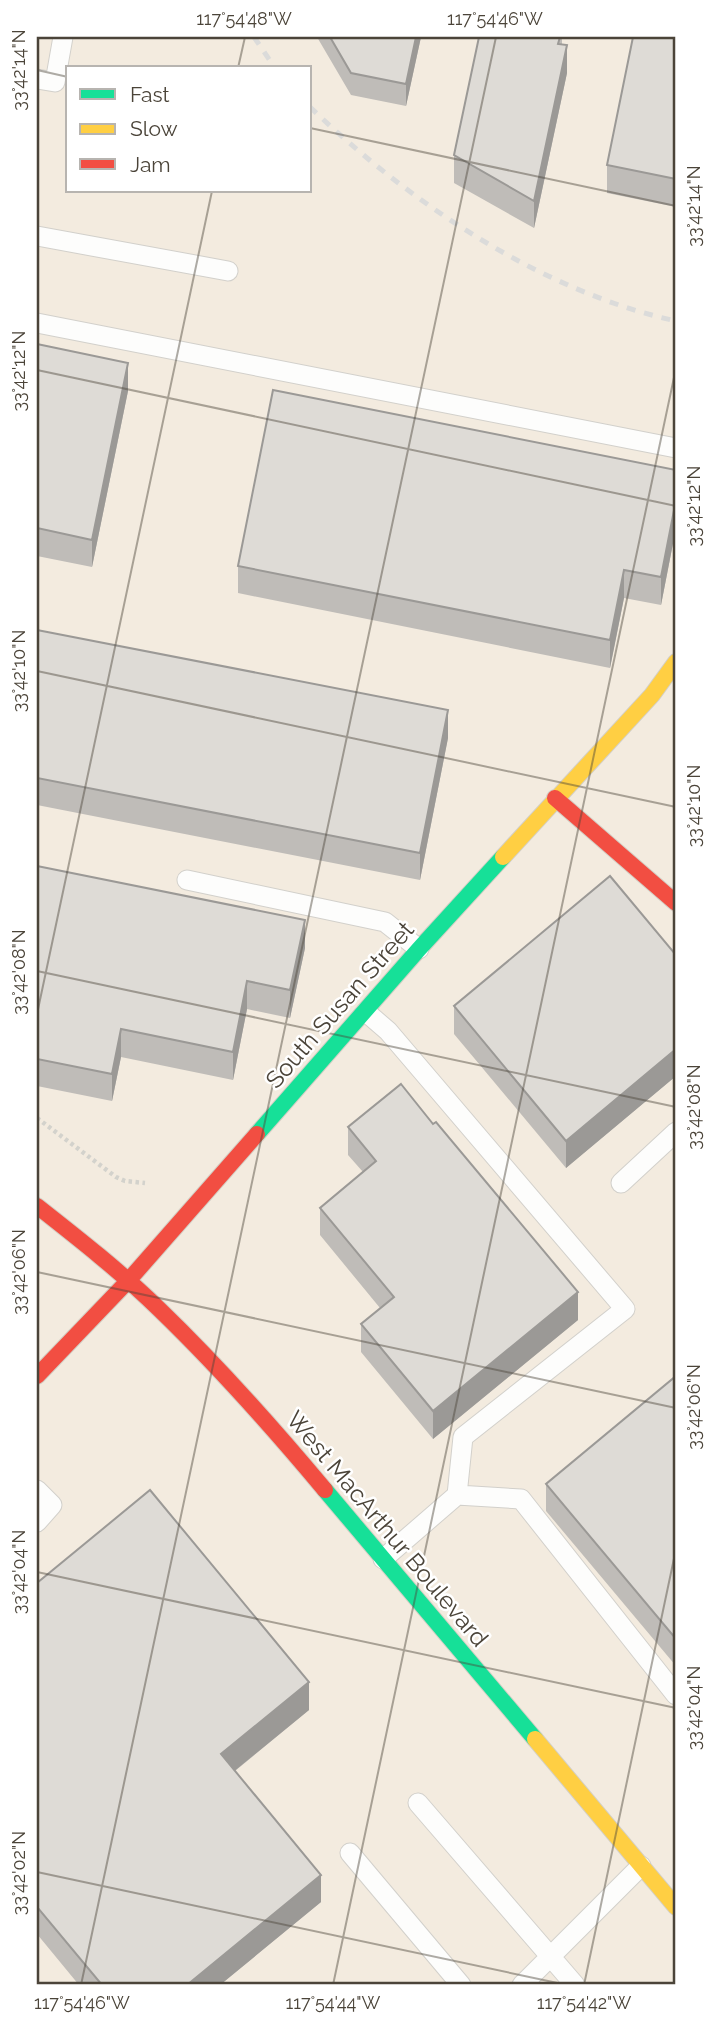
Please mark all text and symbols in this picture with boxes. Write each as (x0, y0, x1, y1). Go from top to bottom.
text: 117°54'48"W (196, 8, 292, 29)
text: 117°54'46"W (447, 8, 543, 29)
text: 33°42'14"N (8, 29, 29, 111)
legend (66, 66, 312, 192)
text: Fast (130, 82, 170, 107)
text: Slow (130, 116, 178, 141)
text: Jam (130, 152, 171, 177)
text: 33°42'14"N (683, 165, 704, 247)
text: 33°42'12"N (8, 331, 29, 412)
text: 33°42'12"N (683, 466, 704, 547)
text: 33°42'10"N (8, 630, 29, 712)
text: 33°42'10"N (683, 765, 704, 847)
street label: South Susan Street (259, 915, 420, 1094)
text: 33°42'08"N (8, 929, 29, 1015)
text: 33°42'08"N (683, 1064, 704, 1150)
text: 33°42'06"N (8, 1229, 29, 1315)
text: 33°42'06"N (683, 1364, 704, 1450)
street label: West MacArthur Boulevard (280, 1405, 494, 1652)
text: 33°42'04"N (8, 1530, 29, 1614)
text: 33°42'04"N (683, 1666, 704, 1750)
text: 33°42'02"N (8, 1831, 29, 1915)
text: 117°54'46"W (34, 1992, 130, 2013)
text: 117°54'44"W (286, 1992, 381, 2013)
text: 117°54'42"W (537, 1992, 631, 2013)

